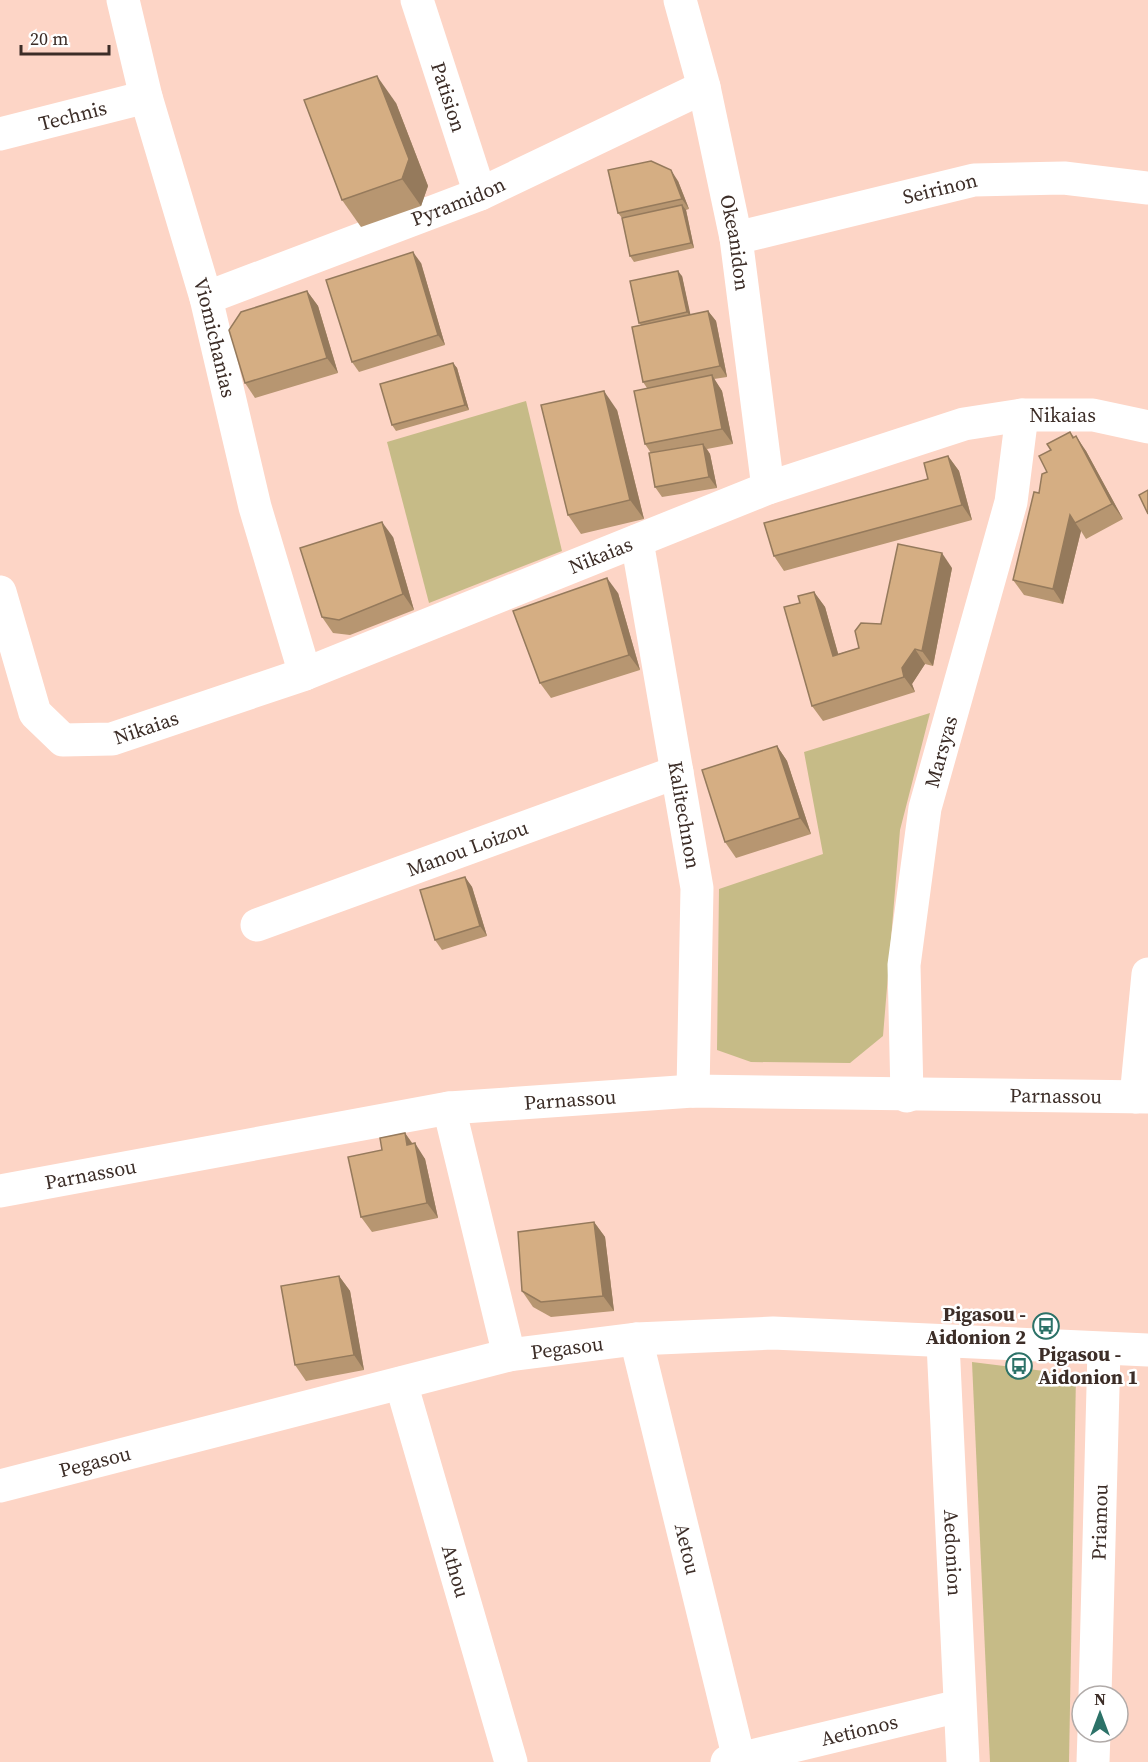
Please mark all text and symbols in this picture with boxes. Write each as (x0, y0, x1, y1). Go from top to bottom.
scale bar (21, 18, 110, 56)
text: 20 m (30, 26, 68, 51)
street label: Patision (424, 58, 473, 136)
street label: Technis (36, 93, 110, 138)
street label: Seirinon (900, 166, 980, 211)
street label: Pyramidon (407, 170, 510, 233)
street label: Okeanidon (713, 192, 757, 292)
street label: Viomichanias (187, 274, 243, 400)
street label: Nikaias (1029, 401, 1096, 429)
street label: Nikaias (564, 530, 637, 581)
street label: Nikaias (110, 704, 182, 751)
street label: Marsyas (917, 712, 964, 791)
street label: Kalitechnon (661, 759, 707, 871)
street label: Manou Loizou (403, 813, 532, 883)
street label: Parnassou (1009, 1081, 1102, 1110)
street label: Parnassou (523, 1082, 617, 1117)
street label: Parnassou (42, 1152, 138, 1196)
place label: Pigasou - Aidonion 2 (926, 1300, 1026, 1351)
bus stop icon: Pigasou - Aidonion 2 (1031, 1311, 1061, 1341)
street label: Pegasou (529, 1329, 605, 1366)
place label: Pigasou - Aidonion 1 (1038, 1340, 1138, 1391)
bus stop icon: Pigasou - Aidonion 1 (1004, 1351, 1034, 1381)
street label: Pegasou (56, 1439, 134, 1484)
street label: Priamou (1085, 1483, 1114, 1561)
street label: Aedonion (937, 1509, 969, 1597)
street label: Aetou (668, 1520, 707, 1577)
street label: Athou (435, 1541, 477, 1601)
north arrow (1070, 1684, 1130, 1744)
text: N (1094, 1688, 1106, 1710)
street label: Aetionos (818, 1707, 901, 1753)

